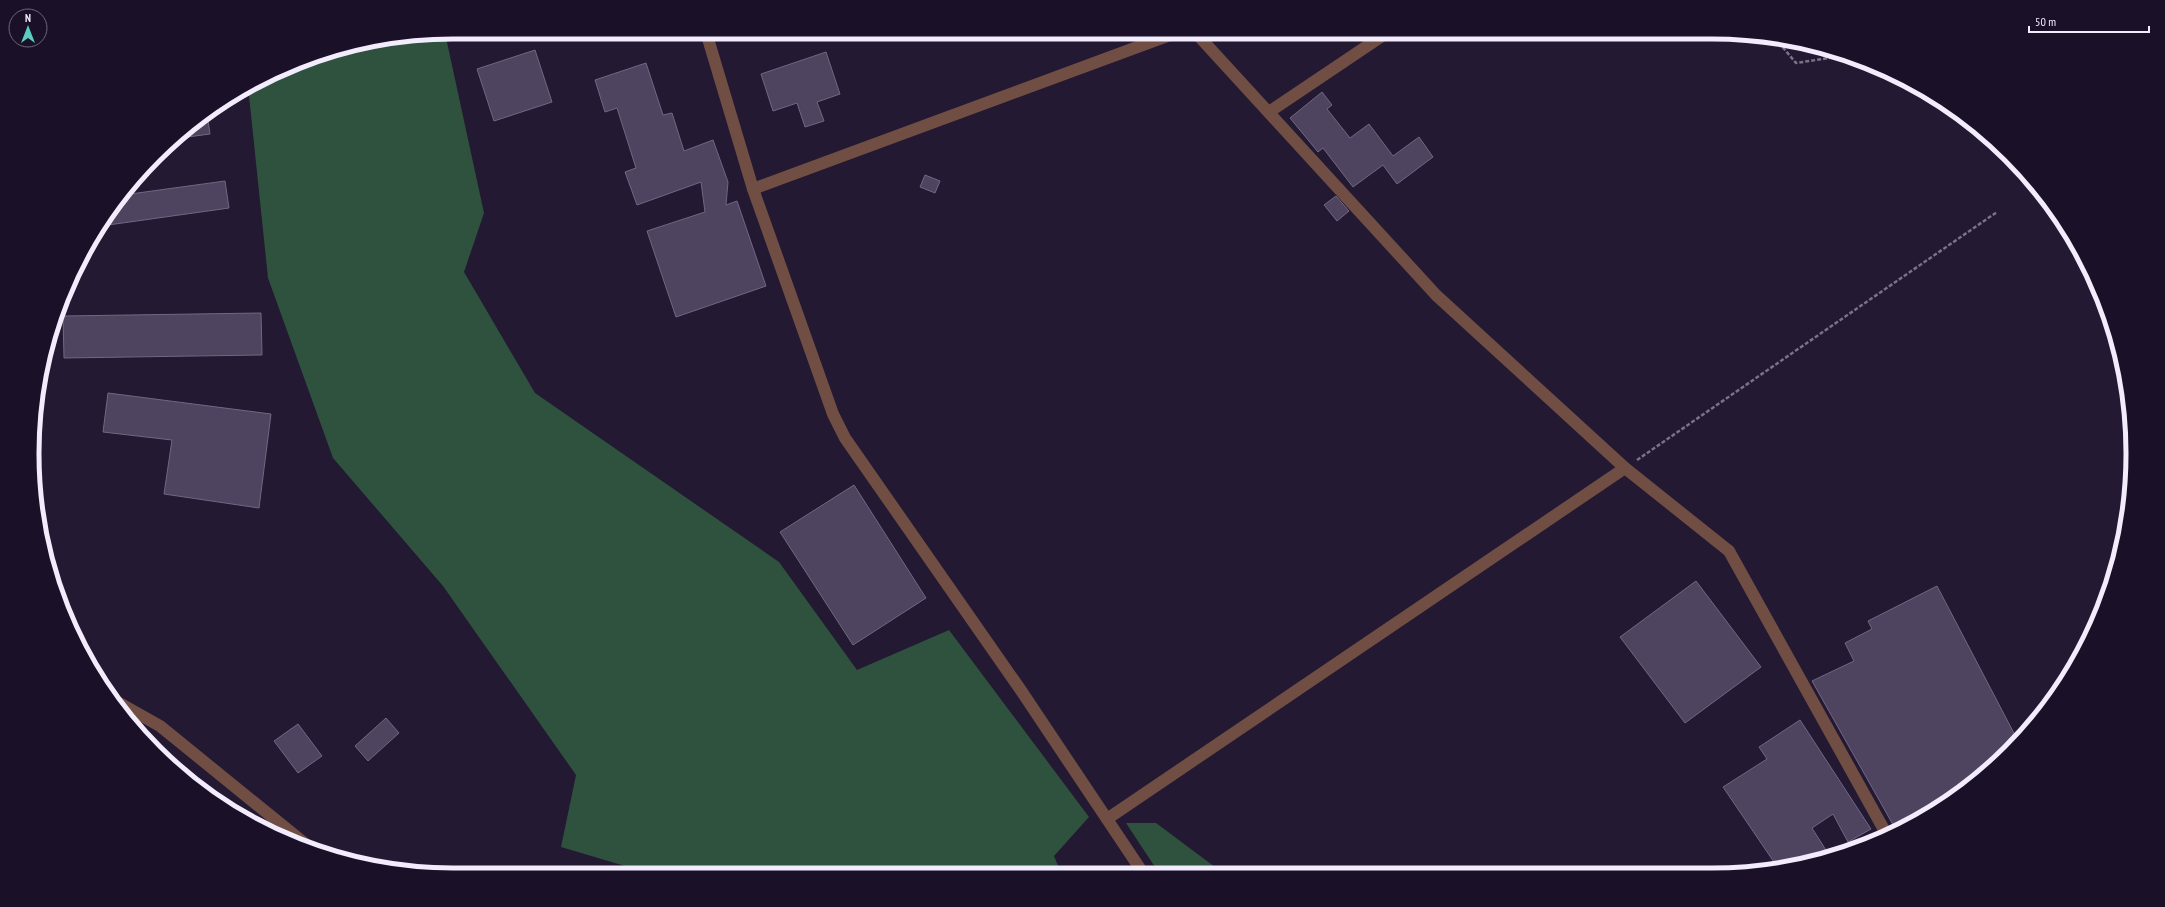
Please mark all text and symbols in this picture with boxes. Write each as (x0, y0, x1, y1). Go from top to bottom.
north arrow (8, 8, 48, 48)
scale bar (2029, 8, 2149, 34)
text: N (25, 11, 31, 25)
text: 50 m (2035, 14, 2056, 29)

